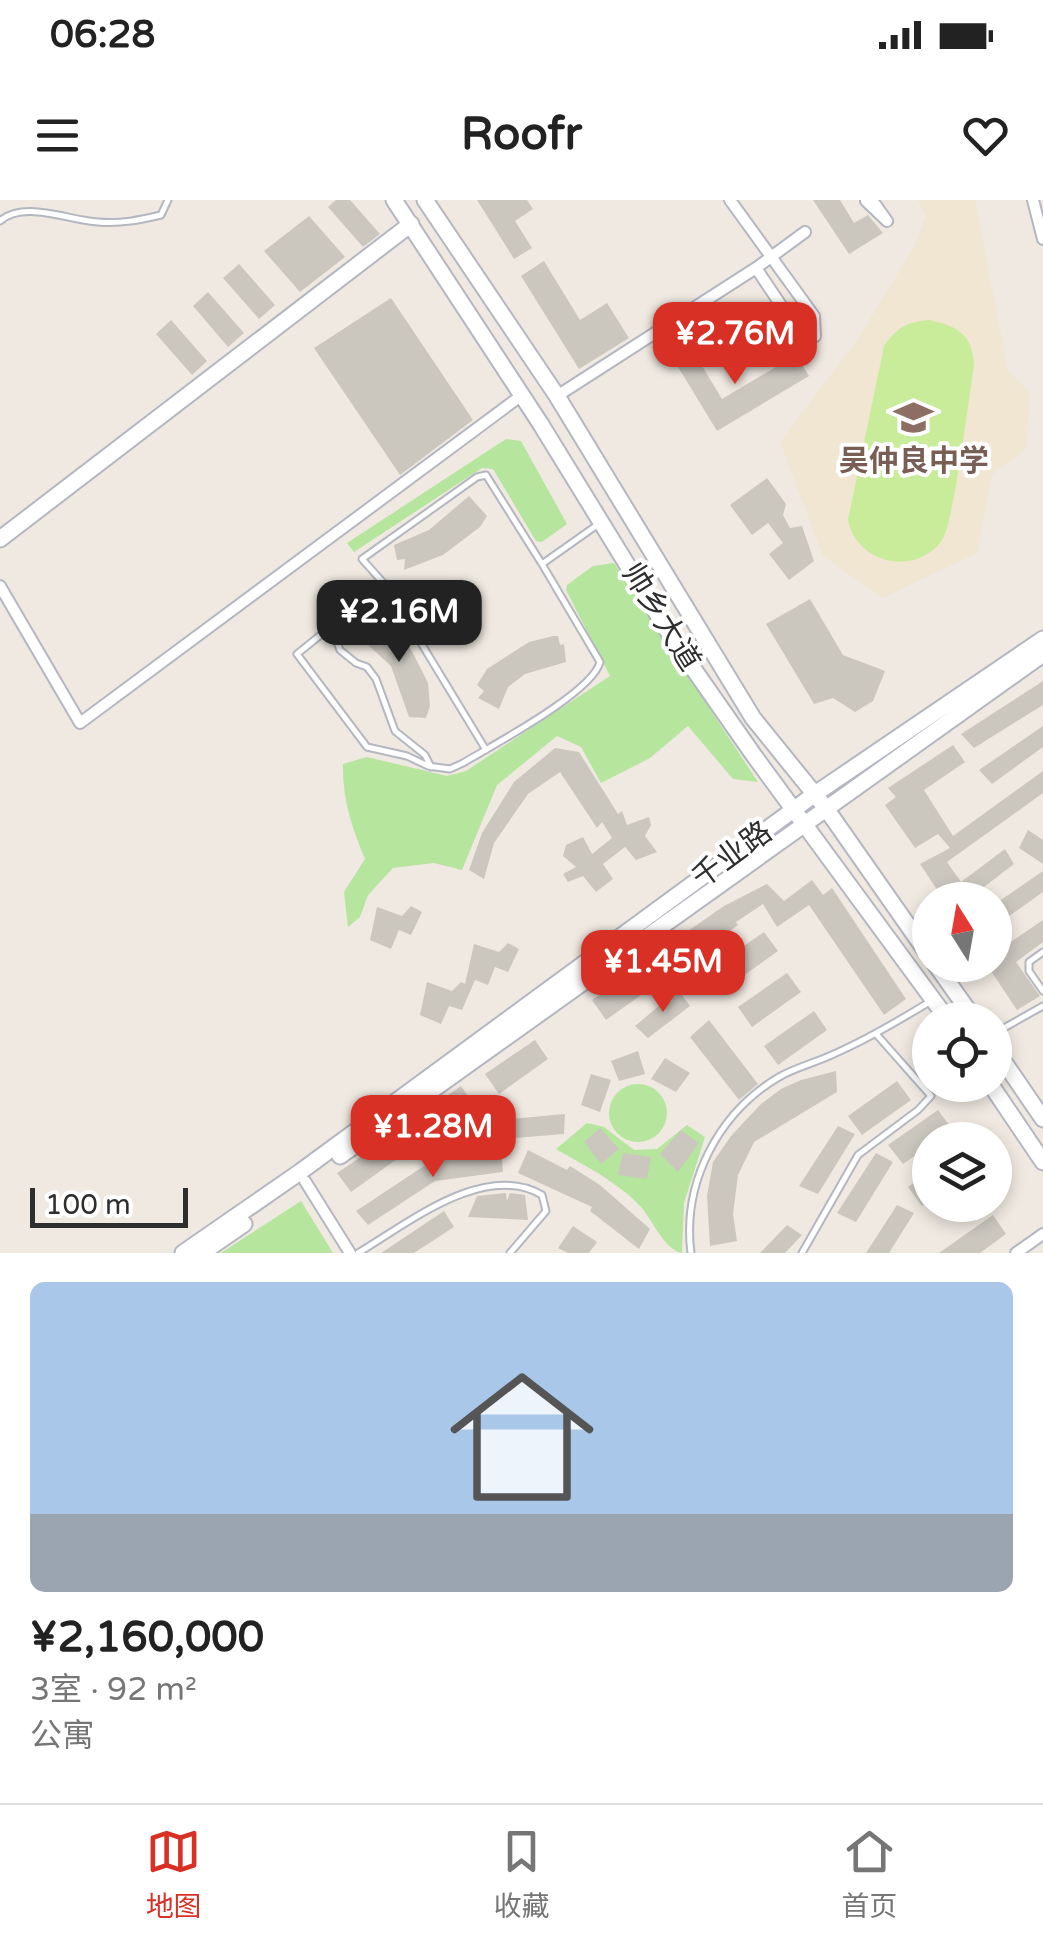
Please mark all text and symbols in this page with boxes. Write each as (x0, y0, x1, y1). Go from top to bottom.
text: 06:28 (50, 12, 155, 58)
icon: menu (30, 108, 85, 163)
text: Roofr (461, 108, 582, 162)
icon: heart (958, 108, 1013, 163)
pin: ¥2.76M (654, 302, 816, 387)
text: ¥2.76M (675, 315, 795, 353)
school or university icon: 吴仲良中学 (893, 396, 935, 438)
place label: 吴仲良中学 (839, 443, 989, 480)
street label: 帅乡大道 (614, 556, 708, 678)
pin: ¥2.16M (318, 580, 480, 665)
text: ¥2.16M (339, 593, 459, 631)
street label: 千业路 (685, 814, 779, 896)
north arrow (912, 882, 1012, 982)
map controls (912, 882, 1012, 1222)
pin: ¥1.45M (582, 930, 744, 1015)
text: ¥1.45M (603, 943, 723, 981)
button: locate (912, 1002, 1012, 1102)
pin: ¥1.28M (352, 1095, 514, 1180)
text: ¥1.28M (373, 1108, 493, 1146)
button: layers (912, 1122, 1012, 1222)
scale bar (30, 1183, 188, 1228)
text: 100 m (45, 1188, 131, 1222)
icon: home (432, 1347, 612, 1527)
text: ¥2,160,000 (30, 1612, 264, 1663)
text: 3室 · 92 m² (30, 1671, 197, 1709)
text: 公寓 (30, 1717, 94, 1755)
tab: 地图 (146, 1824, 202, 1924)
tab: 收藏 (493, 1824, 549, 1924)
tab: 首页 (841, 1824, 897, 1924)

